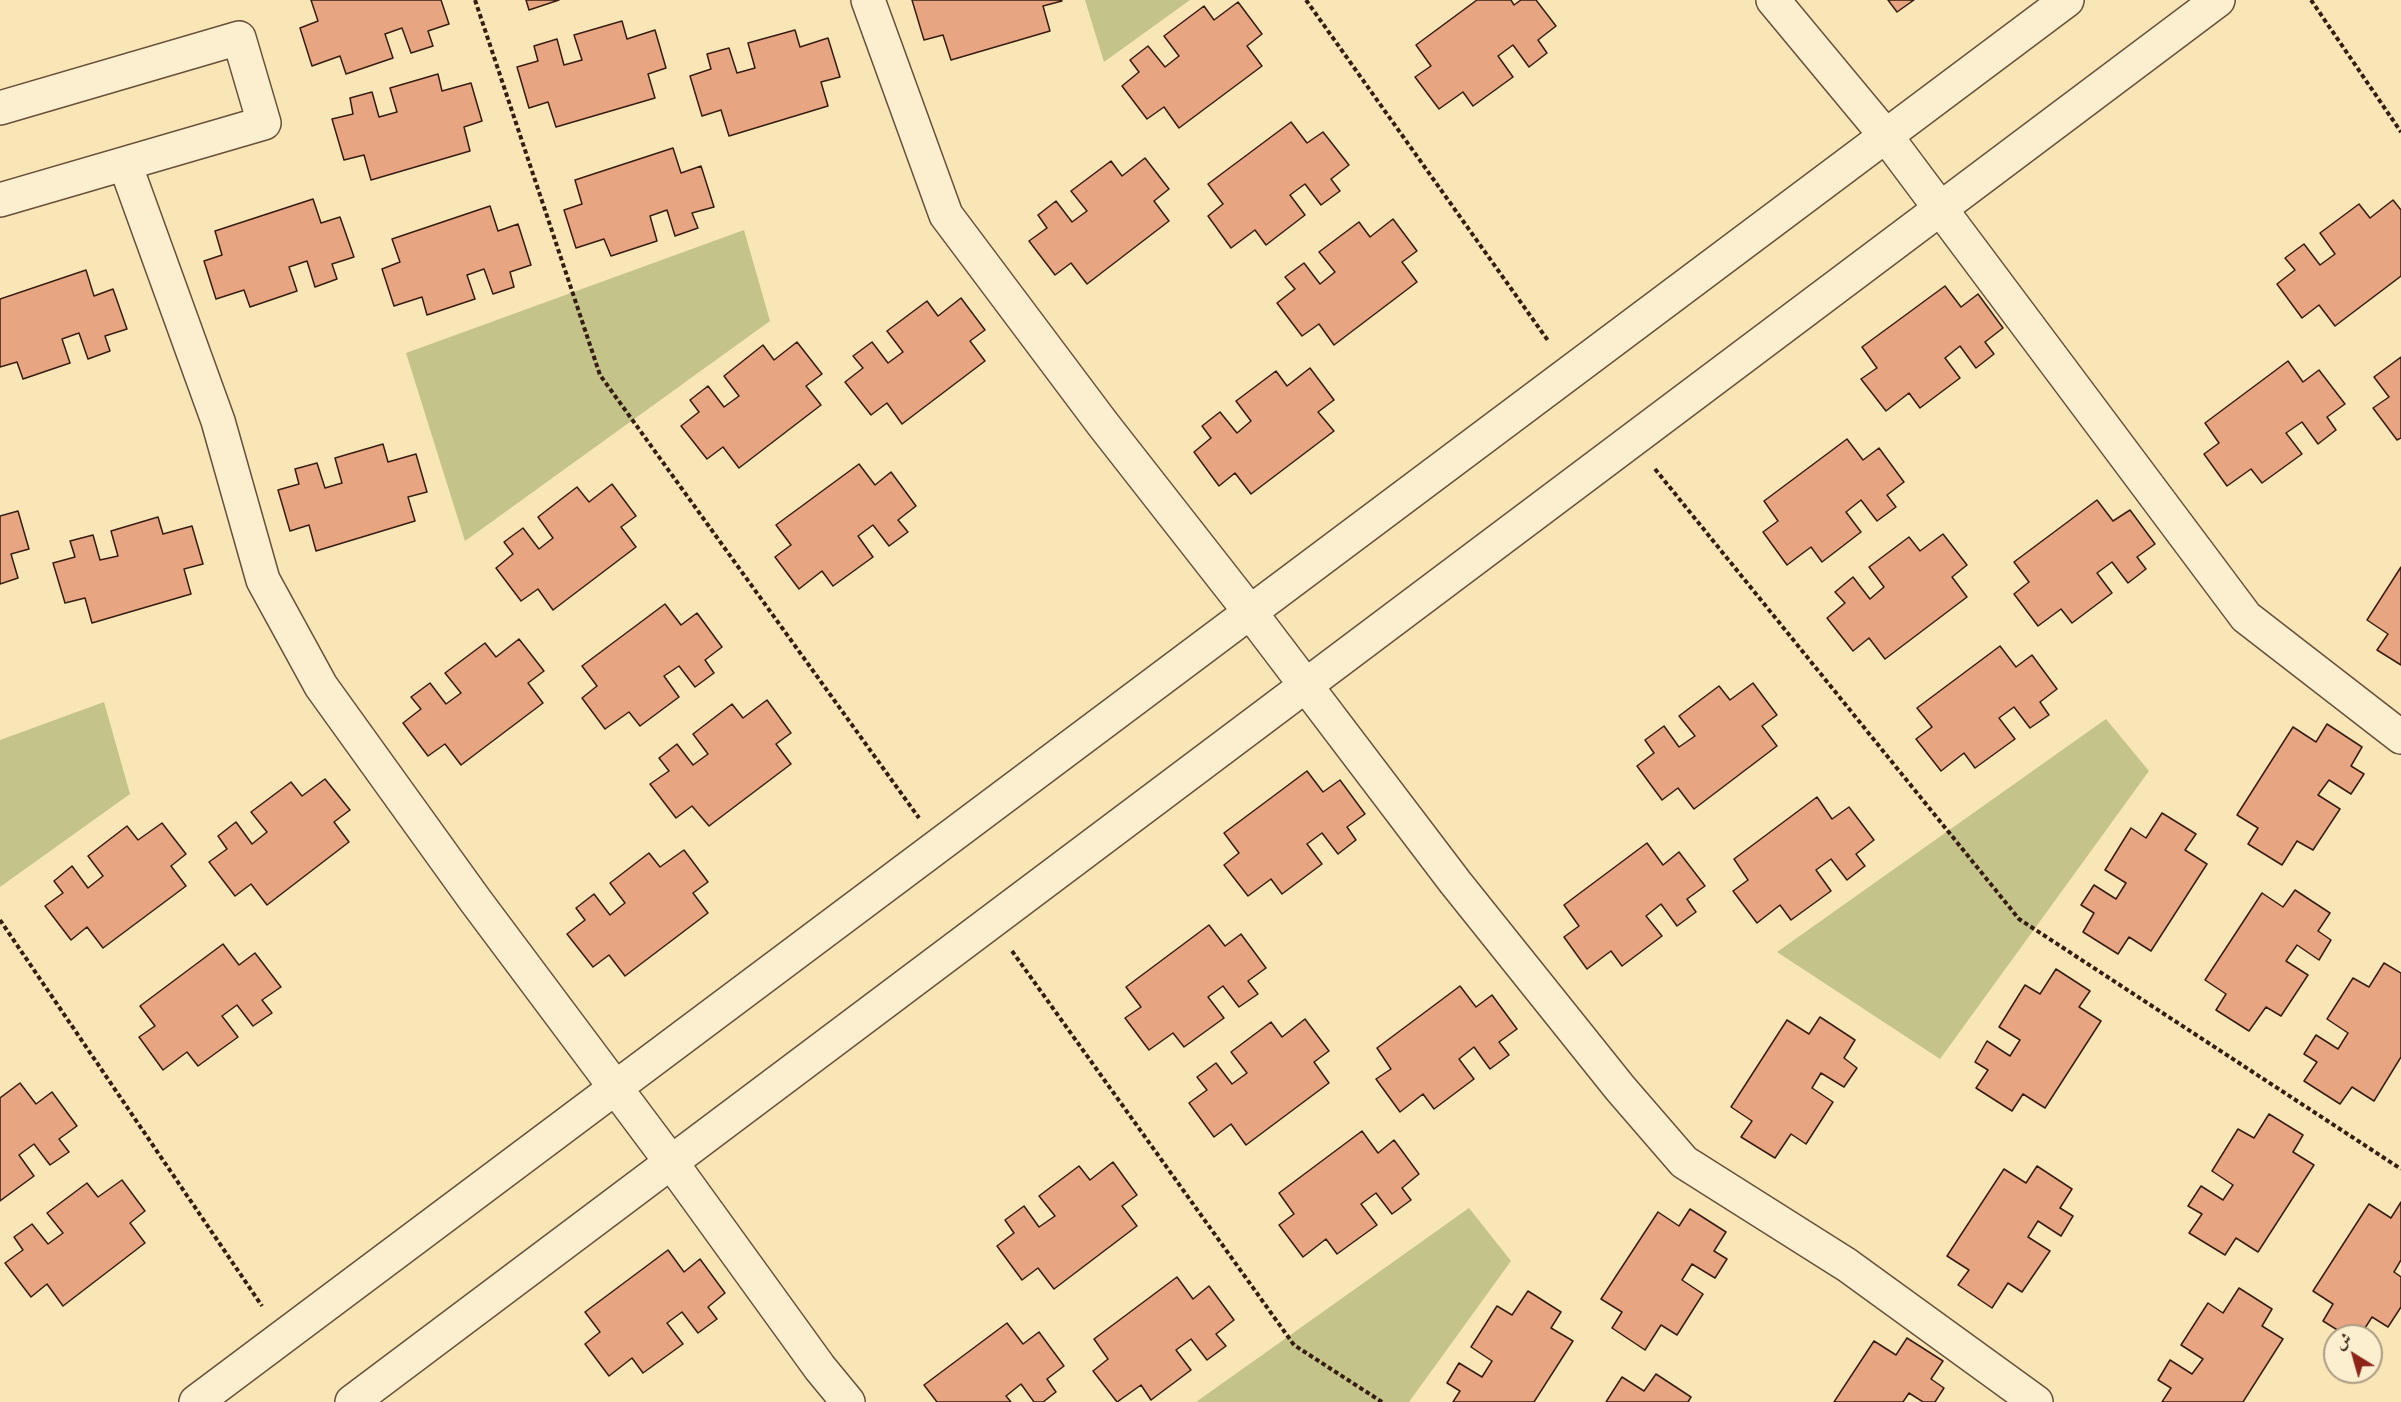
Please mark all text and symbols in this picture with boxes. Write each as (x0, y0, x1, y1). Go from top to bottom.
north arrow (2323, 1324, 2383, 1384)
text: ش (2331, 1328, 2355, 1353)

